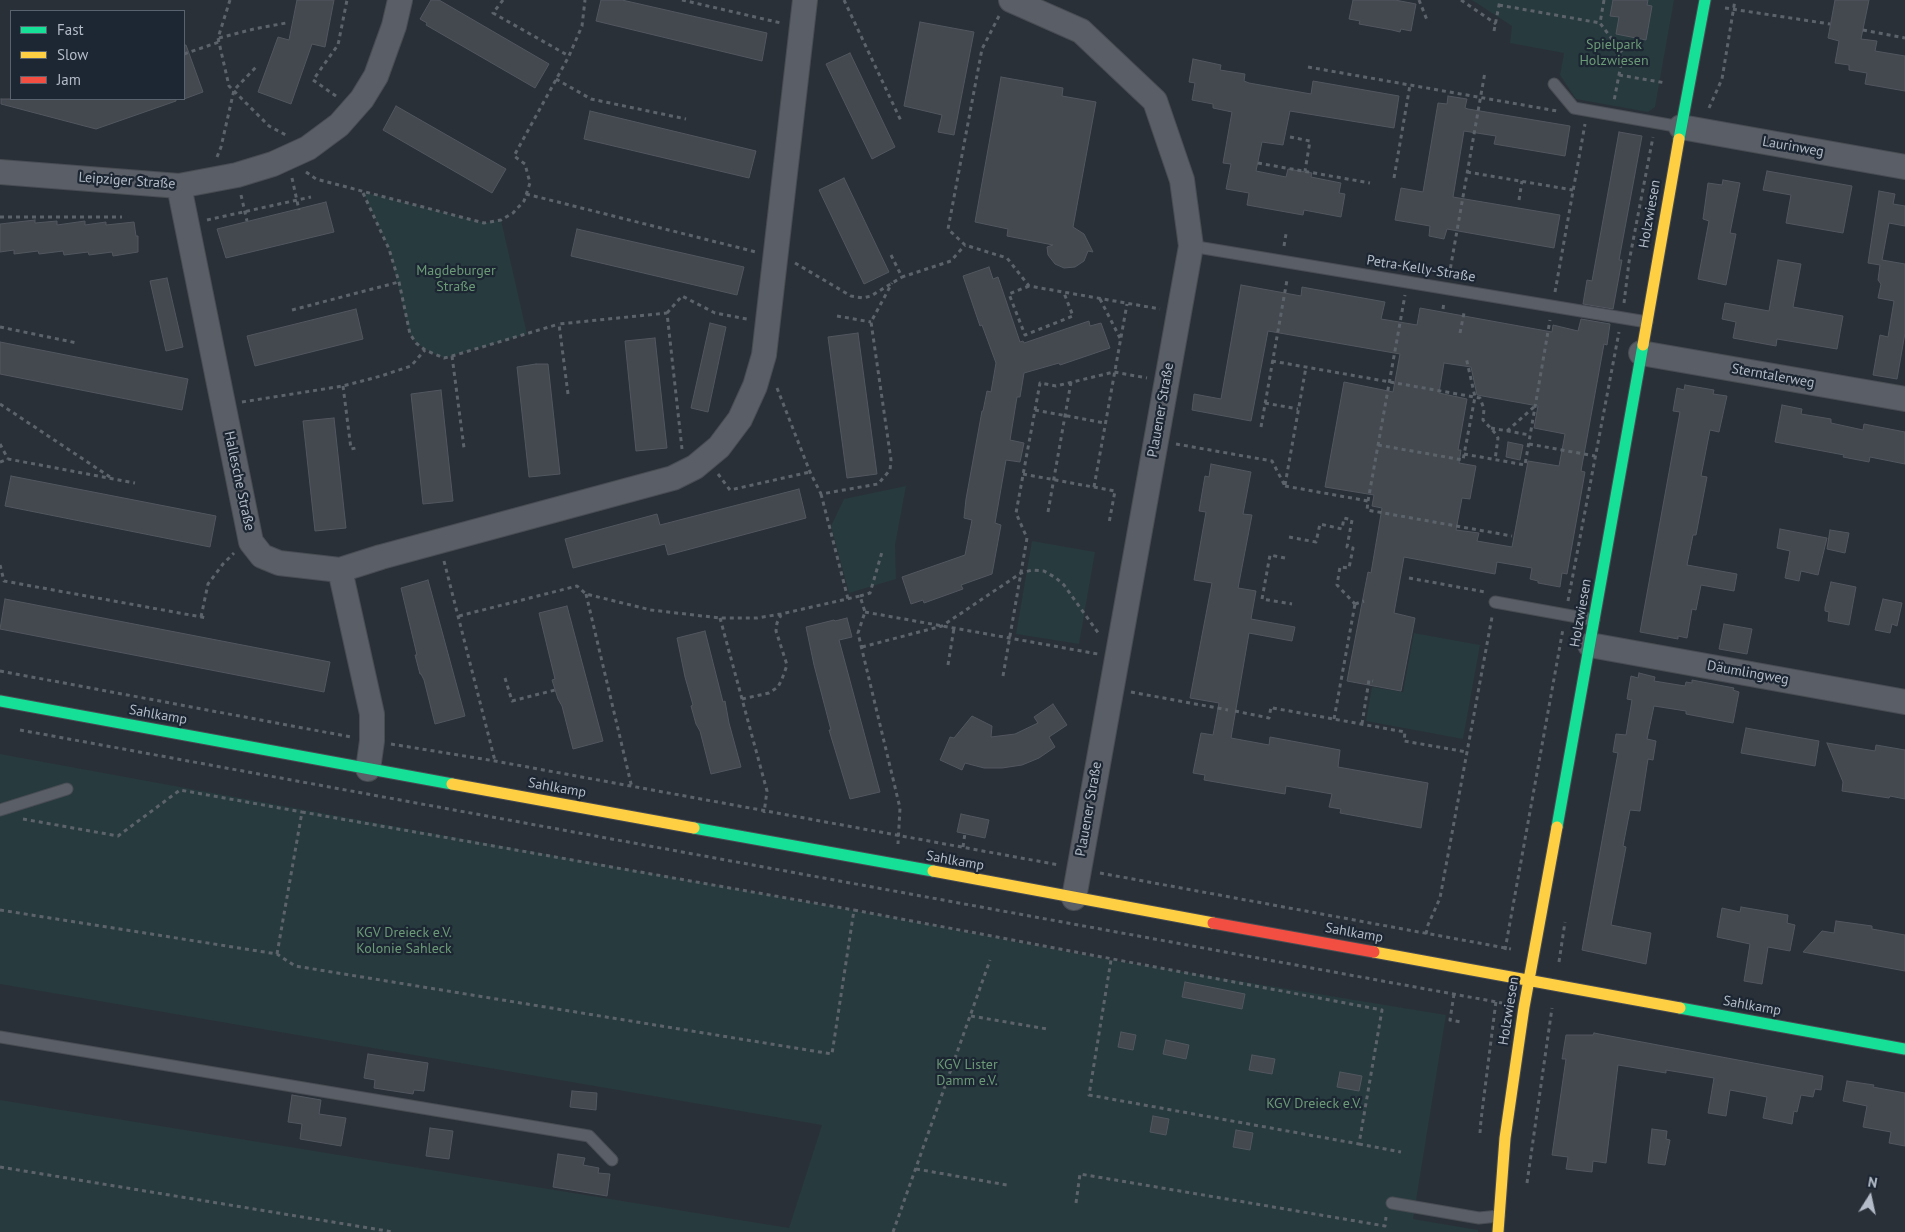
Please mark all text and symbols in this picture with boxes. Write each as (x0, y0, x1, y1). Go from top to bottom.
legend (10, 10, 185, 100)
text: Fast (57, 20, 84, 39)
park label: Spielpark Holzwiesen (1579, 37, 1649, 70)
text: Slow (57, 45, 88, 64)
text: Jam (57, 70, 81, 89)
street label: Laurinweg (1761, 133, 1825, 161)
street label: Leipziger Straße (78, 169, 176, 193)
street label: Holzwiesen (1636, 179, 1664, 249)
street label: Petra-Kelly-Straße (1365, 252, 1477, 286)
park label: Magdeburger Straße (416, 263, 496, 296)
street label: Sterntalerweg (1730, 360, 1816, 392)
street label: Plauener Straße (1144, 361, 1178, 459)
street label: Hallesche Straße (220, 430, 258, 532)
street label: Holzwiesen (1567, 578, 1595, 648)
street label: Däumlingweg (1706, 658, 1790, 688)
street label: Sahlkamp (128, 702, 188, 728)
street label: Plauener Straße (1072, 760, 1106, 858)
street label: Sahlkamp (527, 775, 587, 801)
street label: Sahlkamp (925, 848, 985, 874)
street label: Sahlkamp (1324, 920, 1384, 946)
park label: KGV Dreieck e.V. Kolonie Sahleck (356, 925, 452, 958)
street label: Holzwiesen (1495, 976, 1523, 1046)
street label: Sahlkamp (1722, 993, 1782, 1019)
park label: KGV Lister Damm e.V. (936, 1057, 998, 1090)
park label: KGV Dreieck e.V. (1266, 1096, 1362, 1112)
north arrow (1845, 1172, 1895, 1222)
text: N (1867, 1173, 1879, 1192)

